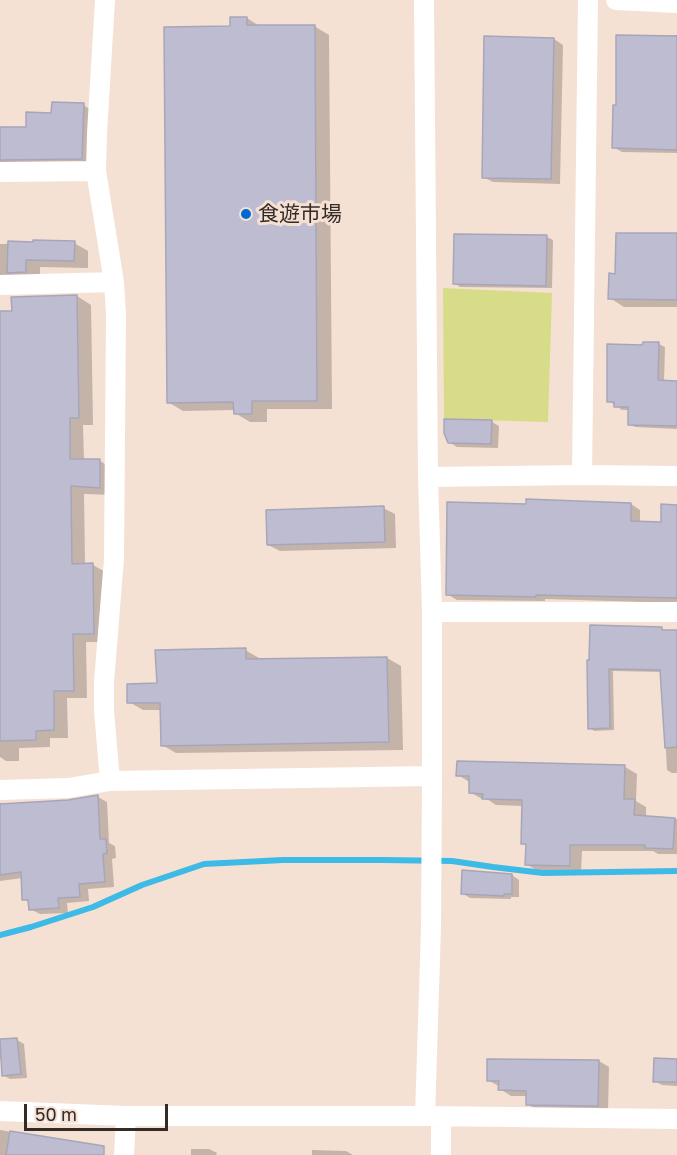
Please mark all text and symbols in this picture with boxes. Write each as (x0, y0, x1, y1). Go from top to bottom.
place label: 食遊市場 (258, 201, 342, 227)
marker: 食遊市場 (239, 207, 253, 221)
scale bar (27, 1092, 171, 1130)
text: 50 m (35, 1103, 77, 1125)

